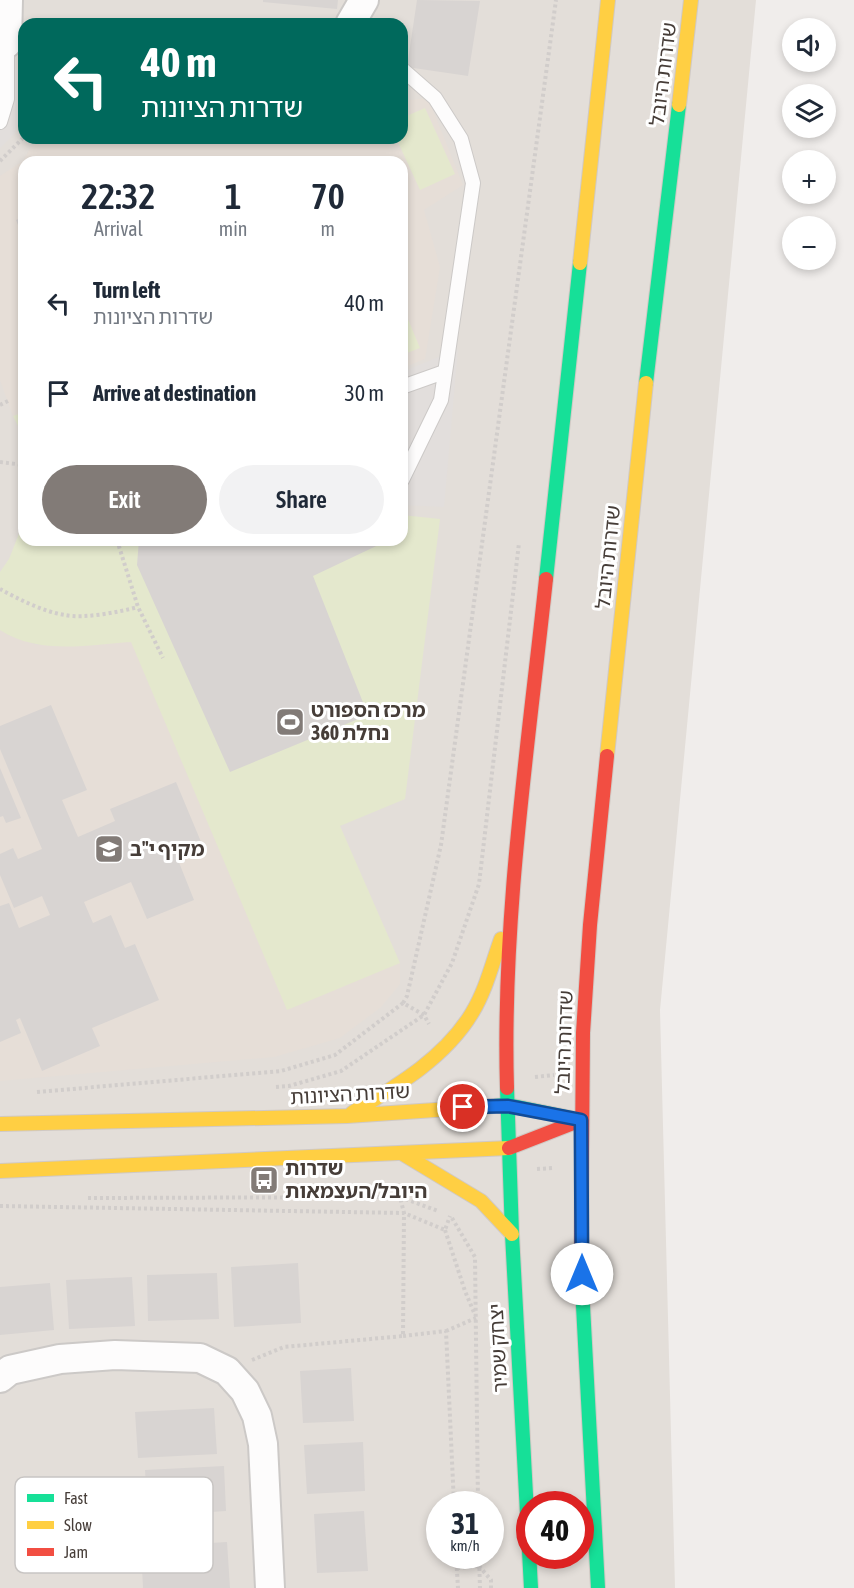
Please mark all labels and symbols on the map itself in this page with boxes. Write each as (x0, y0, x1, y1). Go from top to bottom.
street label: שדרות היובל (645, 21, 680, 127)
street label: שדרות היובל (591, 504, 624, 610)
place label: מרכז הספורט 360 נחלת (311, 698, 426, 744)
sports icon: מרכז הספורט 360 נחלת (274, 706, 306, 738)
school or university icon: מקיף י"ב (93, 833, 125, 865)
place label: מקיף י"ב (130, 837, 205, 860)
street label: שדרות היובל (550, 990, 577, 1094)
street label: שדרות הציונות (289, 1079, 411, 1108)
pin (437, 1081, 488, 1132)
place label: שדרות היובל/העצמאות (285, 1156, 427, 1202)
bus stop icon: שדרות היובל/העצמאות (248, 1164, 280, 1196)
position arrow (550, 1242, 614, 1306)
street label: יצחק שמיר (484, 1303, 511, 1393)
legend (15, 1477, 213, 1573)
text: Fast (64, 1489, 88, 1507)
speed limit sign: 40 (516, 1491, 594, 1569)
text: Slow (64, 1516, 92, 1534)
text: Jam (64, 1543, 88, 1561)

